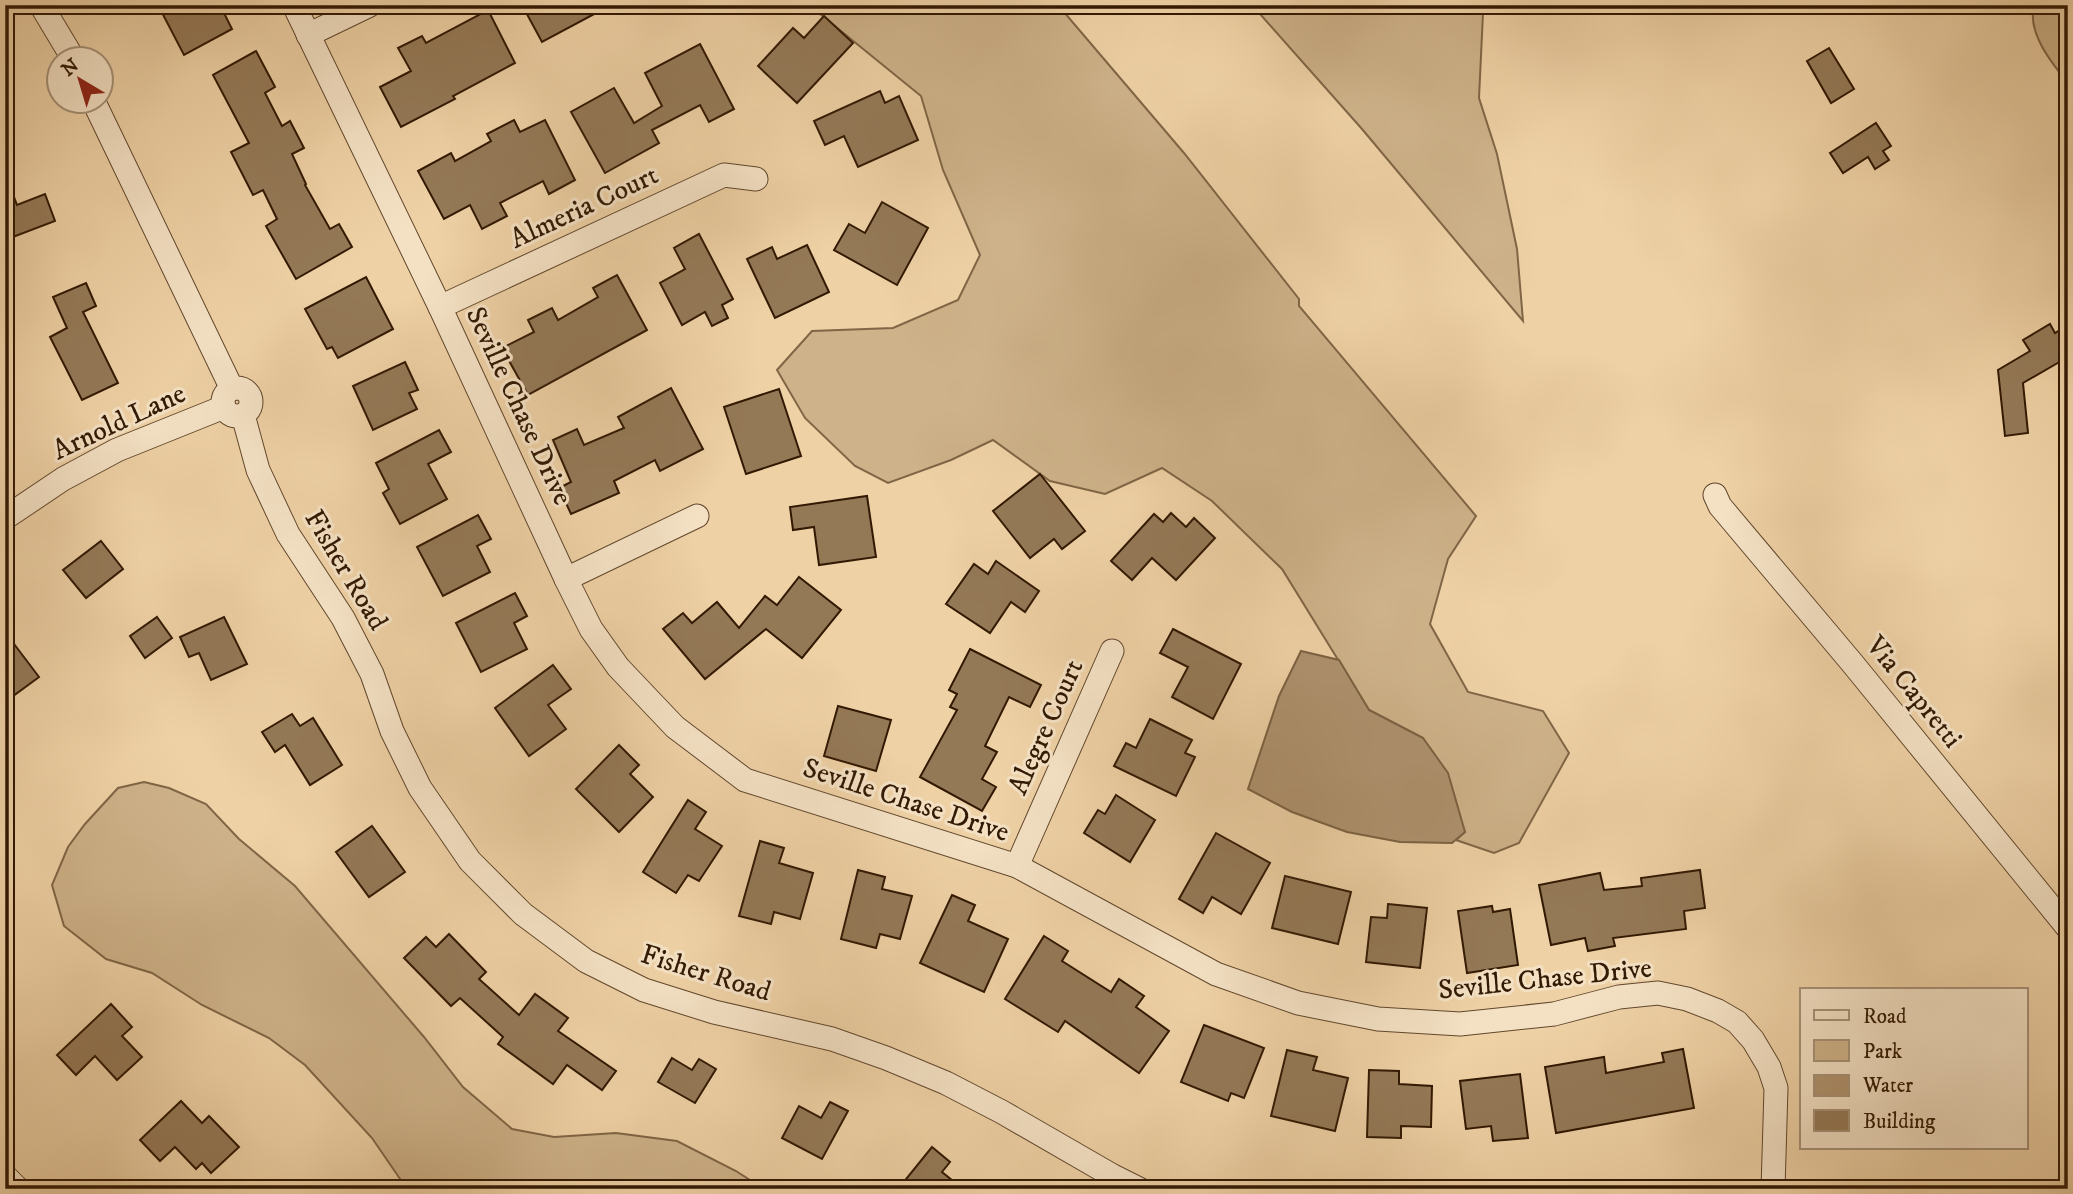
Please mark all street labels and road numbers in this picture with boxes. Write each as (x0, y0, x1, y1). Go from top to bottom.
street label: Almeria Court (504, 157, 664, 257)
street label: Seville Chase Drive (458, 301, 580, 511)
street label: Arnold Lane (47, 376, 191, 468)
street label: Fisher Road (296, 503, 396, 637)
street label: Via Capretti (1858, 628, 1970, 755)
street label: Alegre Court (1001, 654, 1091, 800)
street label: Seville Chase Drive (799, 750, 1013, 850)
street label: Fisher Road (637, 937, 775, 1009)
street label: Seville Chase Drive (1436, 950, 1654, 1008)

